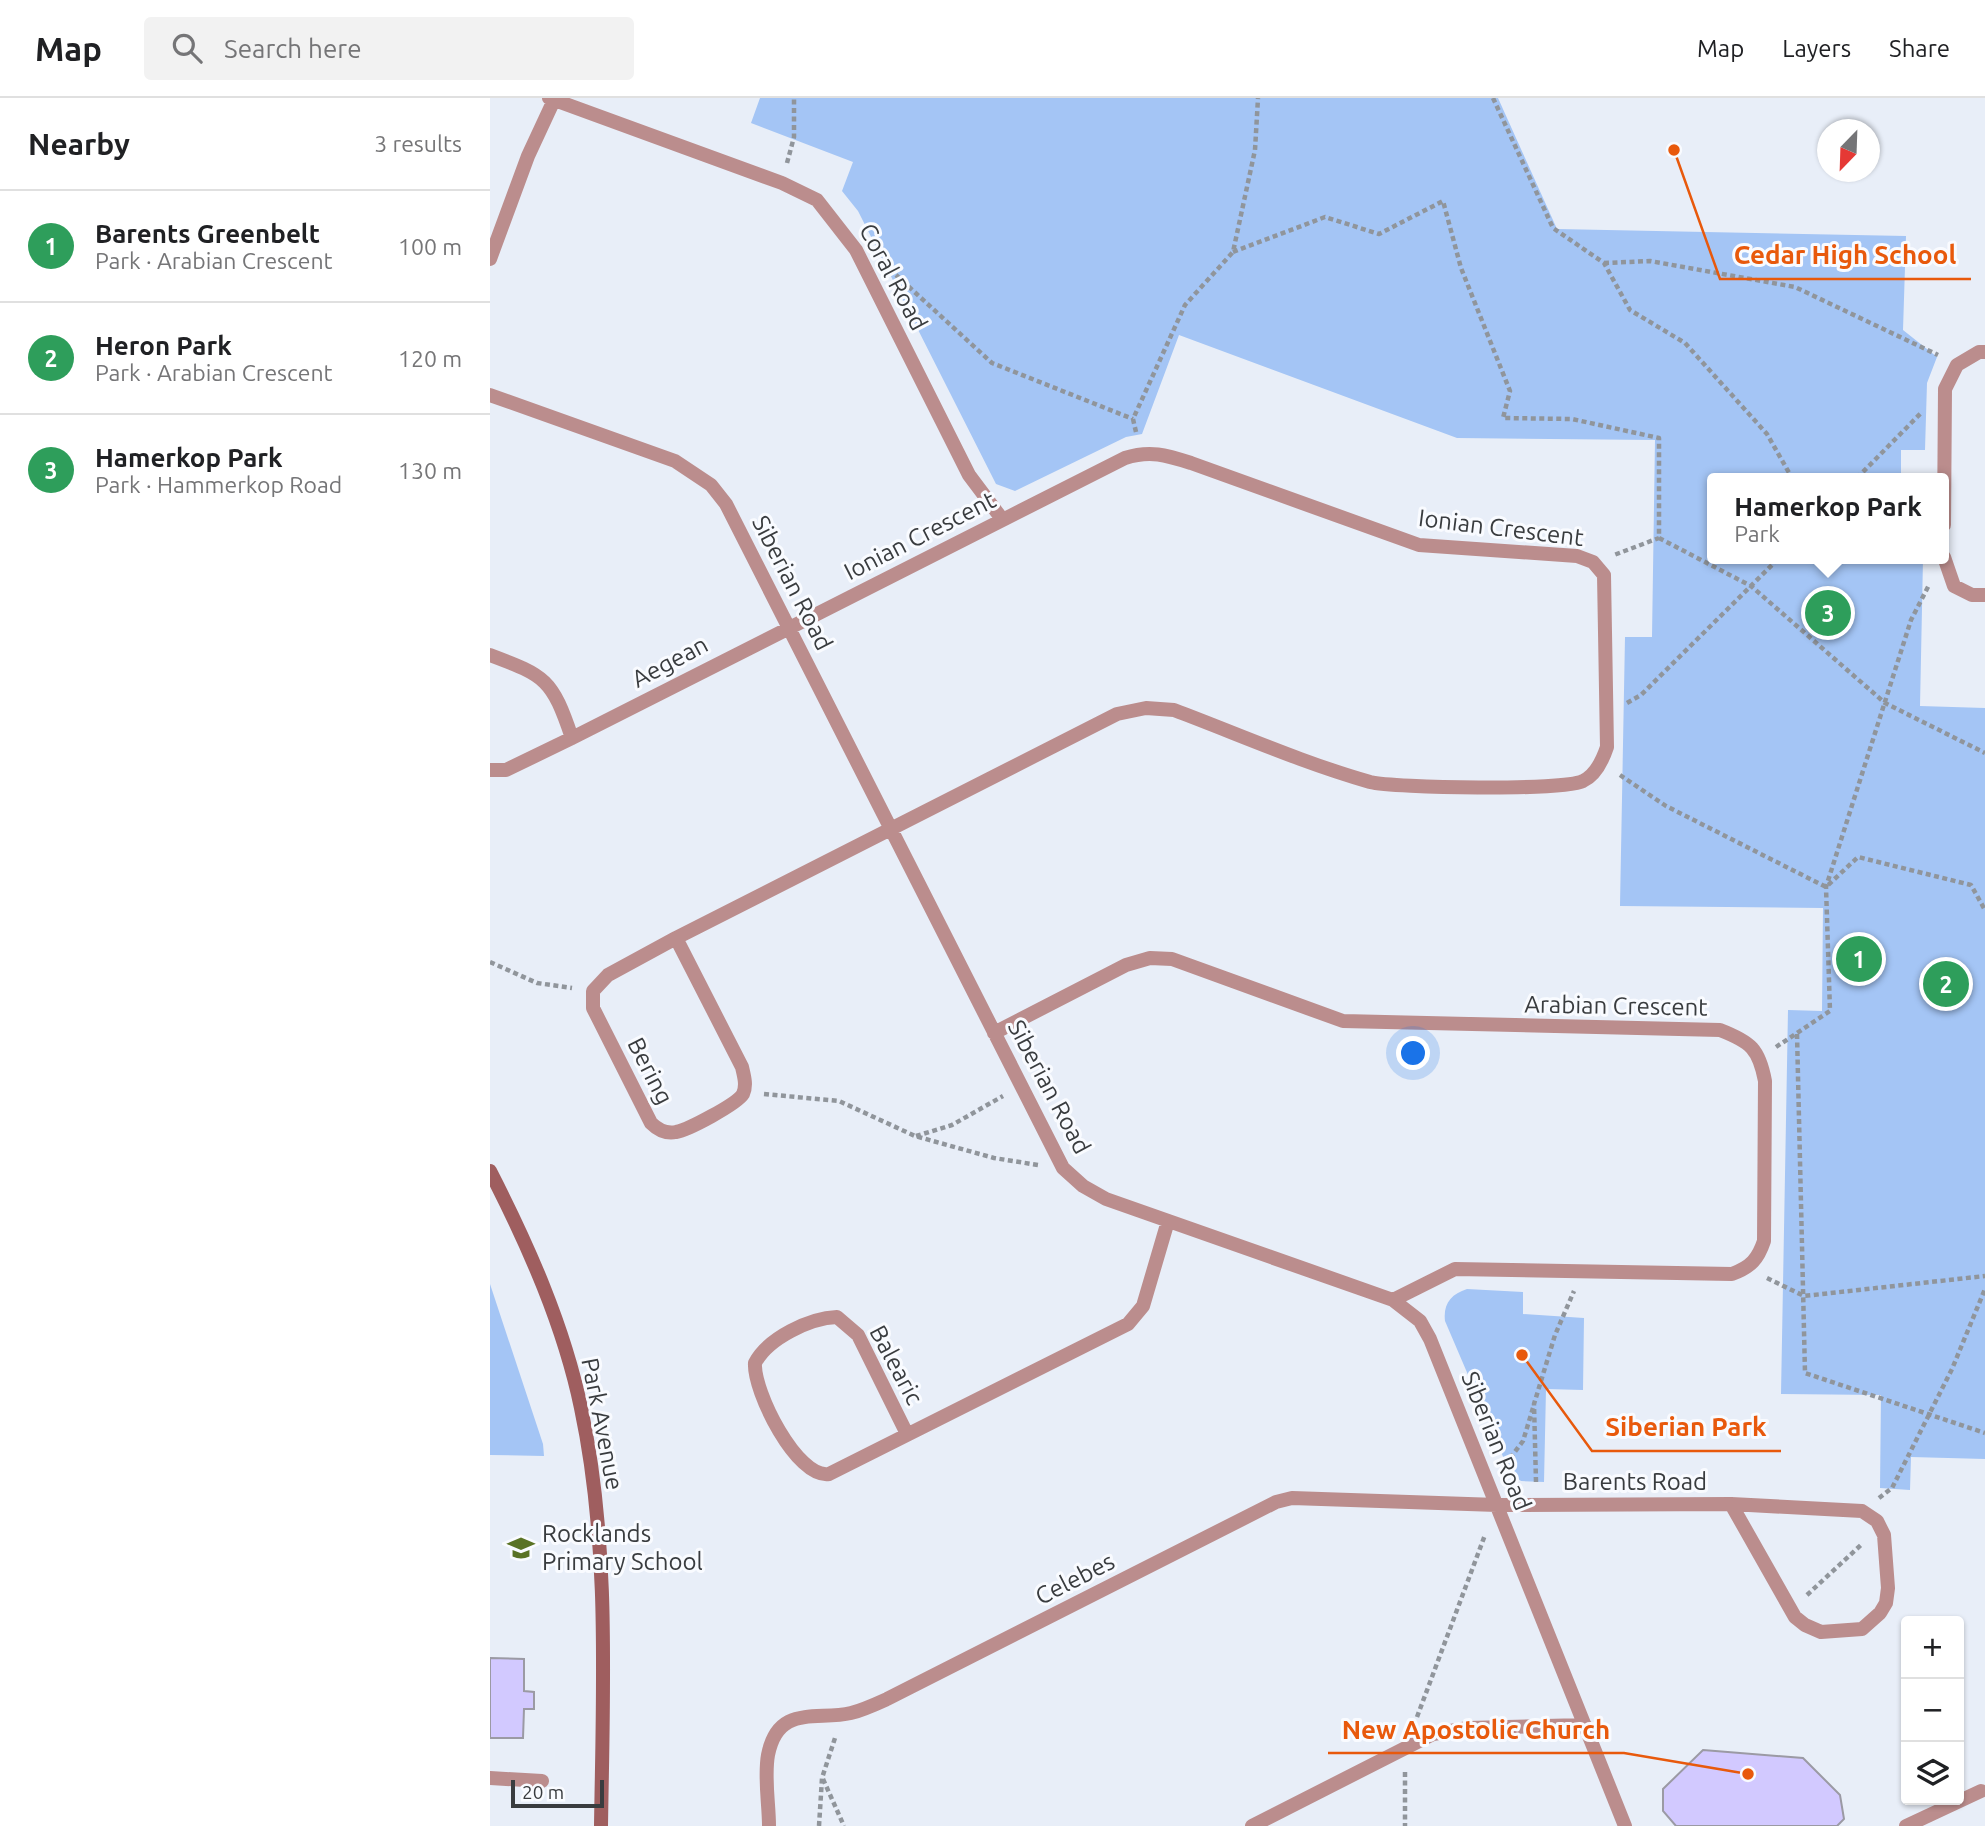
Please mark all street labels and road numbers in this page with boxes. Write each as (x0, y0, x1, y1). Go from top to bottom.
street label: Coral Road (854, 219, 933, 335)
street label: Ionian Crescent (840, 486, 1000, 585)
street label: Ionian Crescent (1417, 504, 1586, 551)
street label: Siberian Road (747, 511, 838, 655)
street label: Aegean (627, 630, 712, 693)
street label: Arabian Crescent (1524, 990, 1708, 1021)
street label: Siberian Road (1003, 1015, 1096, 1158)
street label: Bering (622, 1033, 679, 1108)
street label: Balearic (864, 1321, 928, 1409)
street label: Park Avenue (576, 1356, 629, 1492)
street label: Siberian Road (1456, 1367, 1537, 1514)
street label: Barents Road (1563, 1468, 1707, 1495)
street label: Celebes (1031, 1547, 1119, 1610)

